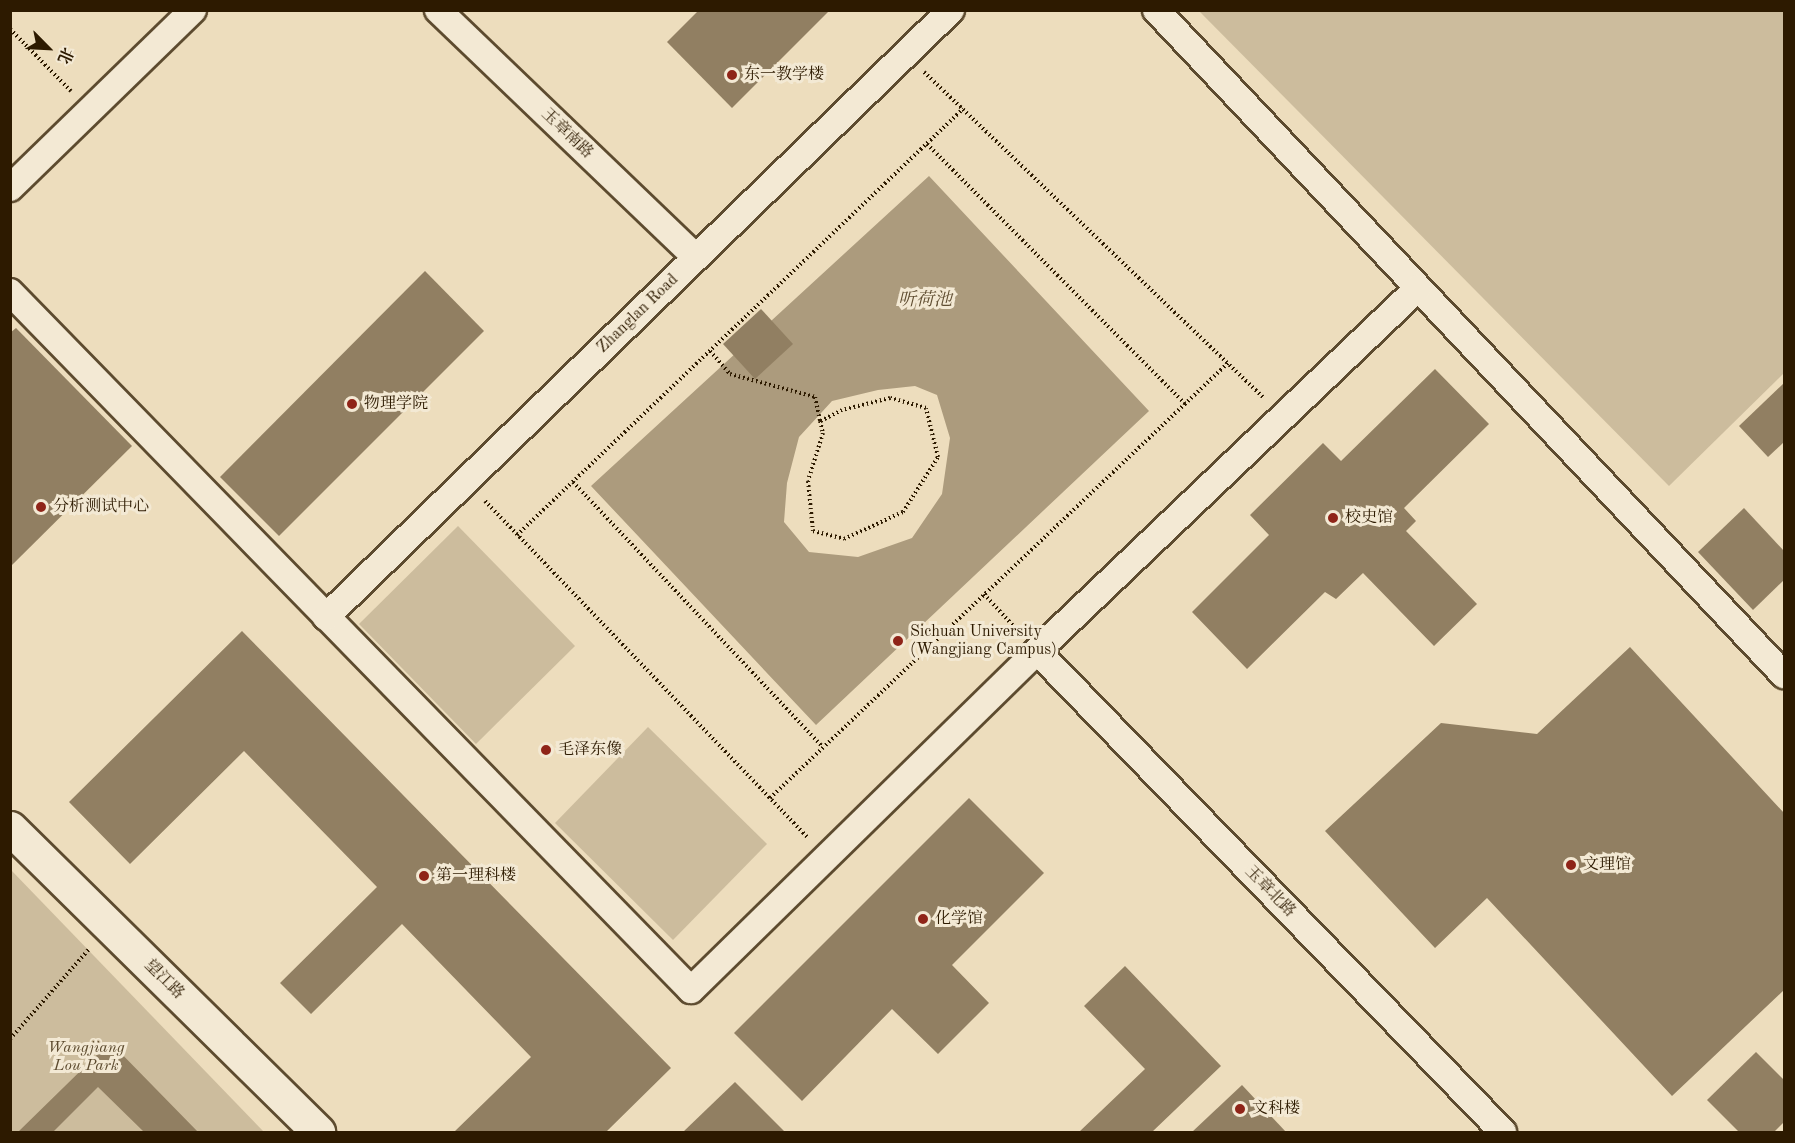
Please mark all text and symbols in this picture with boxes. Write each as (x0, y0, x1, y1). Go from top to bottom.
north arrow (18, 18, 78, 78)
text: 北 (54, 45, 75, 66)
place label: 东一教学楼 (744, 65, 824, 85)
marker: 东一教学楼 (725, 68, 739, 82)
street label: 玉章南路 (537, 105, 597, 163)
street label: Zhanglan Road (593, 271, 683, 357)
water label: 听荷池 (898, 289, 952, 311)
place label: 物理学院 (364, 394, 428, 414)
marker: 物理学院 (345, 397, 359, 411)
place label: 分析测试中心 (53, 497, 149, 517)
marker: 分析测试中心 (34, 500, 48, 514)
place label: 校史馆 (1345, 508, 1393, 528)
marker: 校史馆 (1326, 511, 1340, 525)
place label: Sichuan University (Wangjiang Campus) (910, 622, 1057, 660)
marker: Sichuan University (Wangjiang Campus) (891, 634, 905, 648)
place label: 毛泽东像 (558, 740, 622, 760)
marker: 毛泽东像 (539, 743, 553, 757)
place label: 文理馆 (1583, 855, 1631, 875)
marker: 文理馆 (1564, 858, 1578, 872)
street label: 玉章北路 (1241, 862, 1299, 922)
place label: 第一理科楼 (436, 866, 516, 886)
marker: 第一理科楼 (417, 869, 431, 883)
place label: 化学馆 (935, 909, 983, 929)
marker: 化学馆 (916, 912, 930, 926)
street label: 望江路 (140, 956, 188, 1004)
park label: Wangjiang Lou Park (47, 1038, 125, 1076)
place label: 文科楼 (1252, 1099, 1300, 1119)
marker: 文科楼 (1233, 1102, 1247, 1116)

